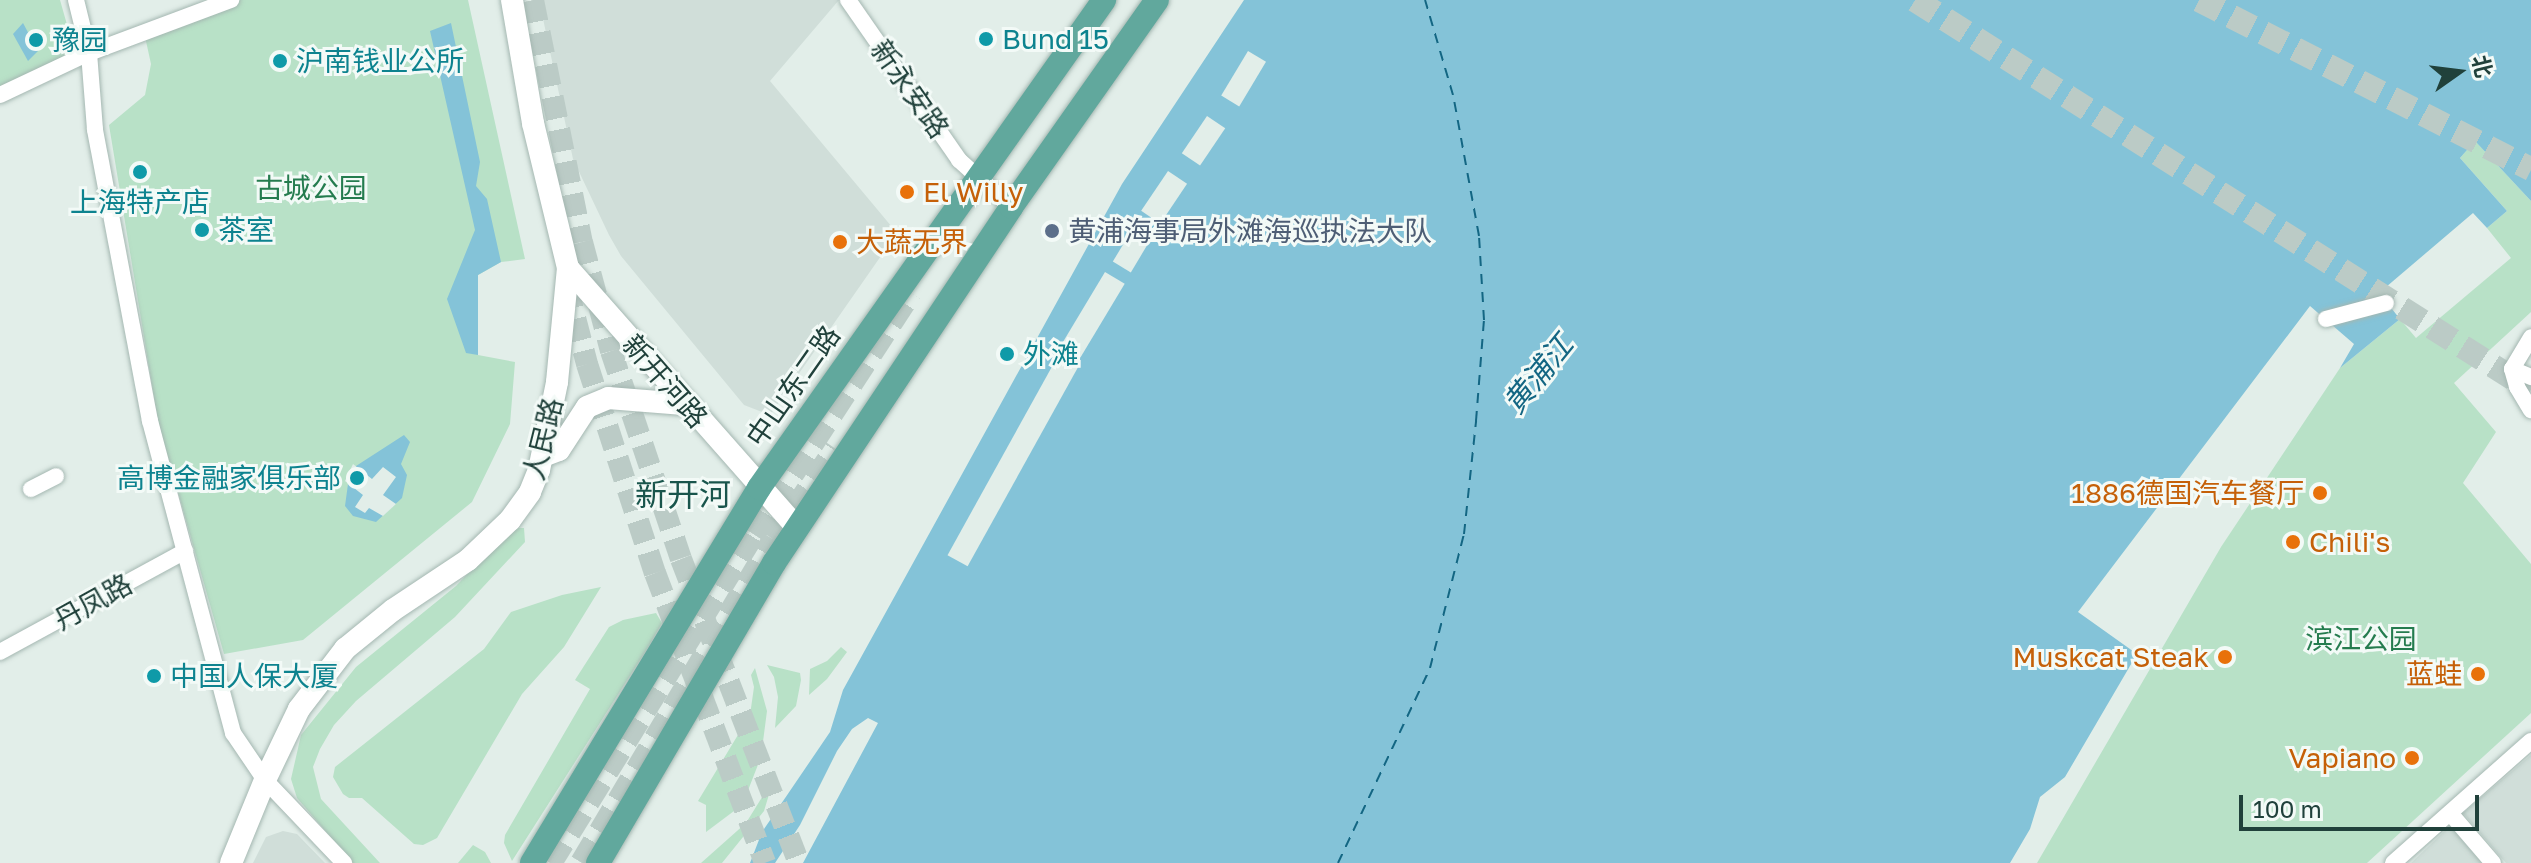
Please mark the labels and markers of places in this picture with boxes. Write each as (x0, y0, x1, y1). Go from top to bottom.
place label: Bund 15 (1002, 22, 1109, 56)
place label: 豫园 (52, 23, 108, 57)
marker: Bund 15 (977, 30, 995, 48)
marker: 豫园 (27, 31, 45, 49)
place label: 沪南钱业公所 (296, 44, 464, 78)
marker: 沪南钱业公所 (271, 52, 289, 70)
marker: 上海特产店 (131, 163, 149, 181)
place label: El Willy (923, 175, 1023, 209)
marker: El Willy (898, 183, 916, 201)
place label: 上海特产店 (70, 185, 210, 219)
place label: 茶室 (218, 213, 274, 247)
place label: 黄浦海事局外滩海巡执法大队 (1068, 214, 1432, 248)
marker: 茶室 (193, 221, 211, 239)
marker: 黄浦海事局外滩海巡执法大队 (1043, 222, 1061, 240)
place label: 大蔬无界 (856, 225, 968, 259)
marker: 大蔬无界 (831, 233, 849, 251)
place label: 外滩 (1023, 337, 1079, 371)
marker: 外滩 (998, 345, 1016, 363)
place label: 高博金融家俱乐部 (117, 461, 341, 495)
marker: 高博金融家俱乐部 (348, 469, 366, 487)
place label: 1886德国汽车餐厅 (2071, 476, 2304, 510)
marker: 1886德国汽车餐厅 (2311, 484, 2329, 502)
place label: Chili's (2309, 525, 2390, 559)
marker: Chili's (2284, 533, 2302, 551)
place label: Muskcat Steak (2012, 640, 2209, 674)
marker: Muskcat Steak (2216, 648, 2234, 666)
place label: 蓝蛙 (2406, 657, 2462, 691)
place label: 中国人保大厦 (170, 659, 338, 693)
marker: 蓝蛙 (2469, 665, 2487, 683)
marker: 中国人保大厦 (145, 667, 163, 685)
place label: Vapiano (2289, 741, 2396, 775)
marker: Vapiano (2403, 749, 2421, 767)

